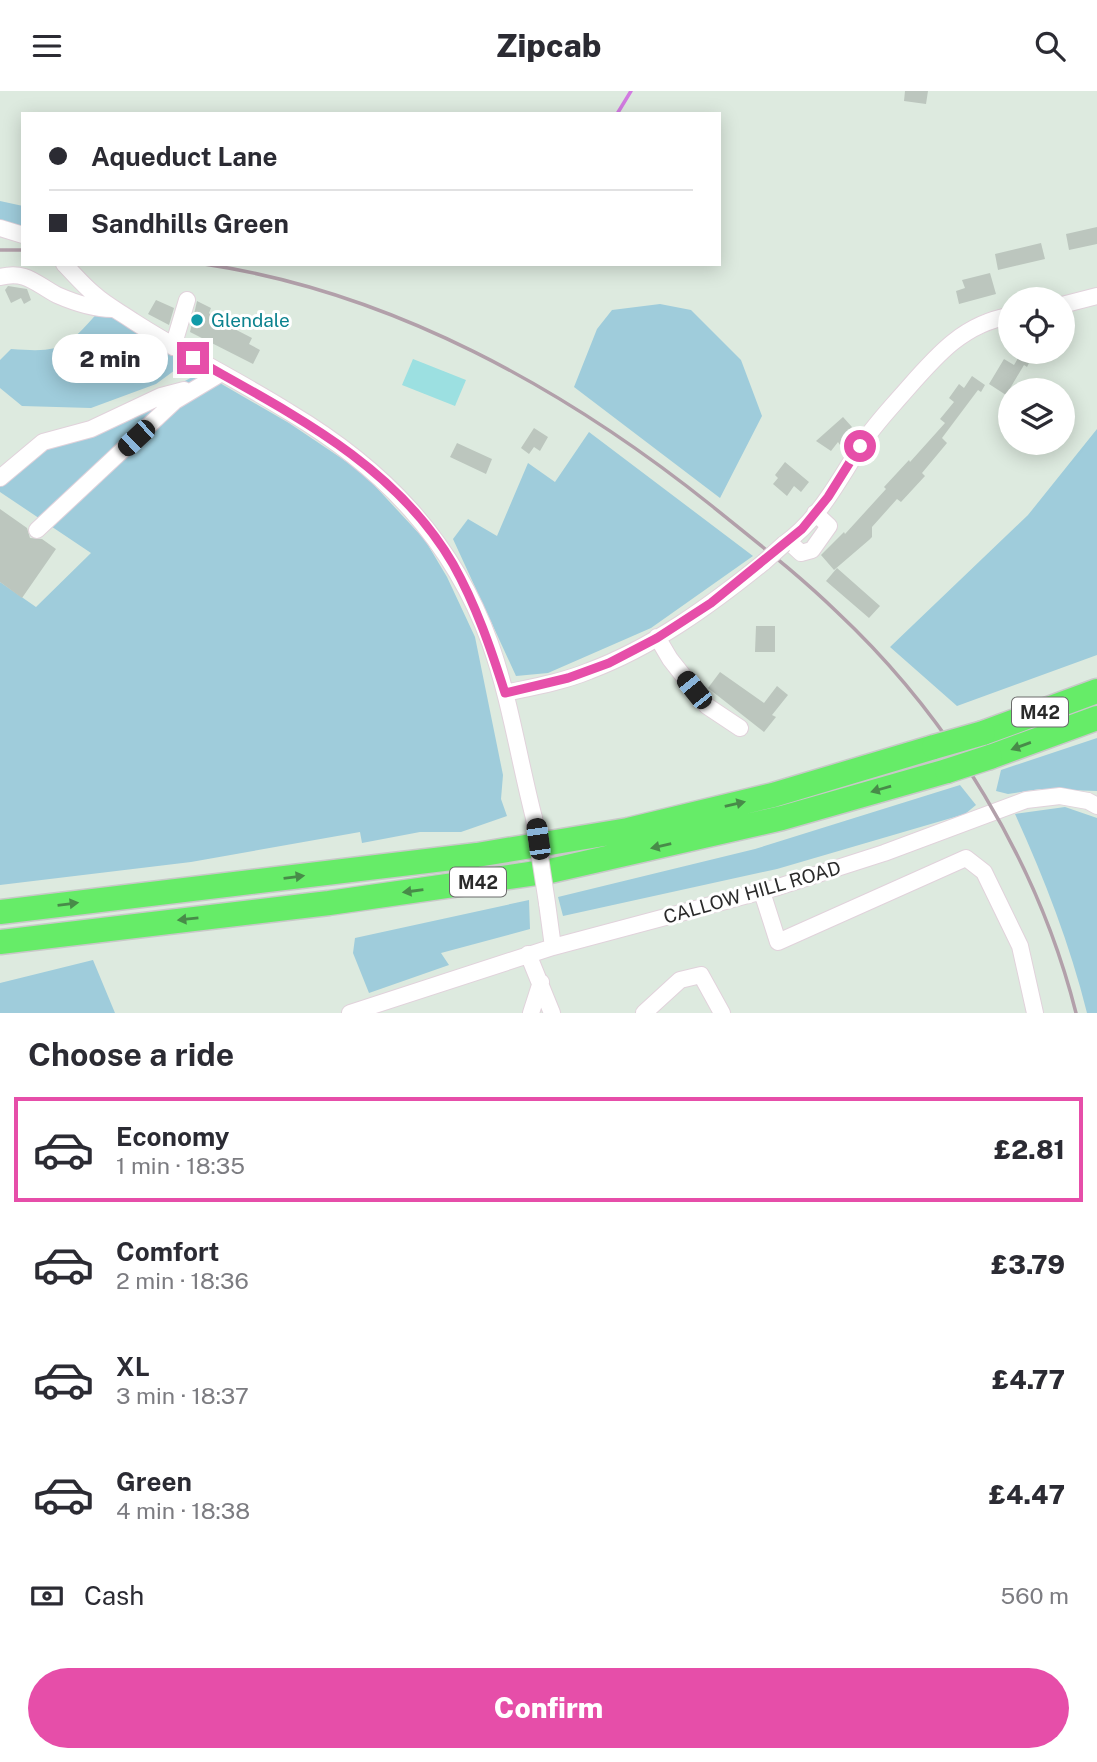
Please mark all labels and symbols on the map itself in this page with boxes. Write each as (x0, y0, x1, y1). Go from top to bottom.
place label: Glendale (211, 309, 290, 331)
marker: Glendale (189, 312, 205, 328)
callout: 2 min (53, 334, 168, 383)
route end (177, 342, 209, 374)
car (114, 416, 159, 460)
route start (844, 430, 876, 462)
car (673, 667, 716, 713)
road number: M42 (1012, 697, 1068, 727)
one-way arrow (1010, 741, 1031, 752)
one-way arrow (871, 785, 892, 795)
one-way arrow (724, 798, 746, 809)
car (525, 817, 552, 861)
one-way arrow (650, 840, 672, 851)
street label: CALLOW HILL ROAD (661, 856, 843, 928)
road number: M42 (450, 867, 506, 897)
one-way arrow (283, 871, 305, 882)
one-way arrow (402, 886, 424, 897)
one-way arrow (57, 898, 79, 909)
one-way arrow (176, 913, 198, 924)

